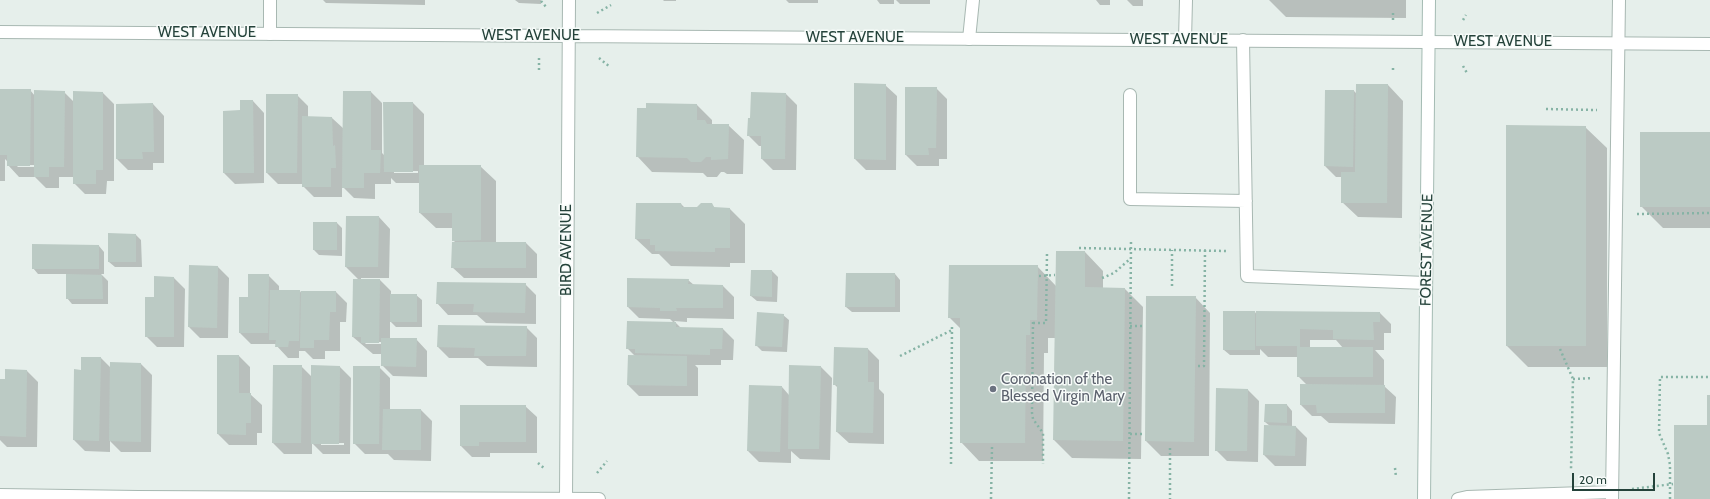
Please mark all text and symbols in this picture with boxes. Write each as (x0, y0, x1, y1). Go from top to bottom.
street label: WEST AVENUE (158, 24, 256, 42)
street label: WEST AVENUE (482, 27, 580, 45)
street label: WEST AVENUE (806, 29, 904, 47)
street label: WEST AVENUE (1130, 31, 1228, 49)
street label: WEST AVENUE (1454, 33, 1552, 51)
street label: FOREST AVENUE (1417, 194, 1437, 306)
street label: BIRD AVENUE (558, 204, 576, 296)
place label: Coronation of the Blessed Virgin Mary (1001, 371, 1125, 406)
marker: Coronation of the Blessed Virgin Mary (988, 384, 998, 394)
scale bar (1574, 465, 1657, 491)
text: 20 m (1579, 472, 1607, 487)

